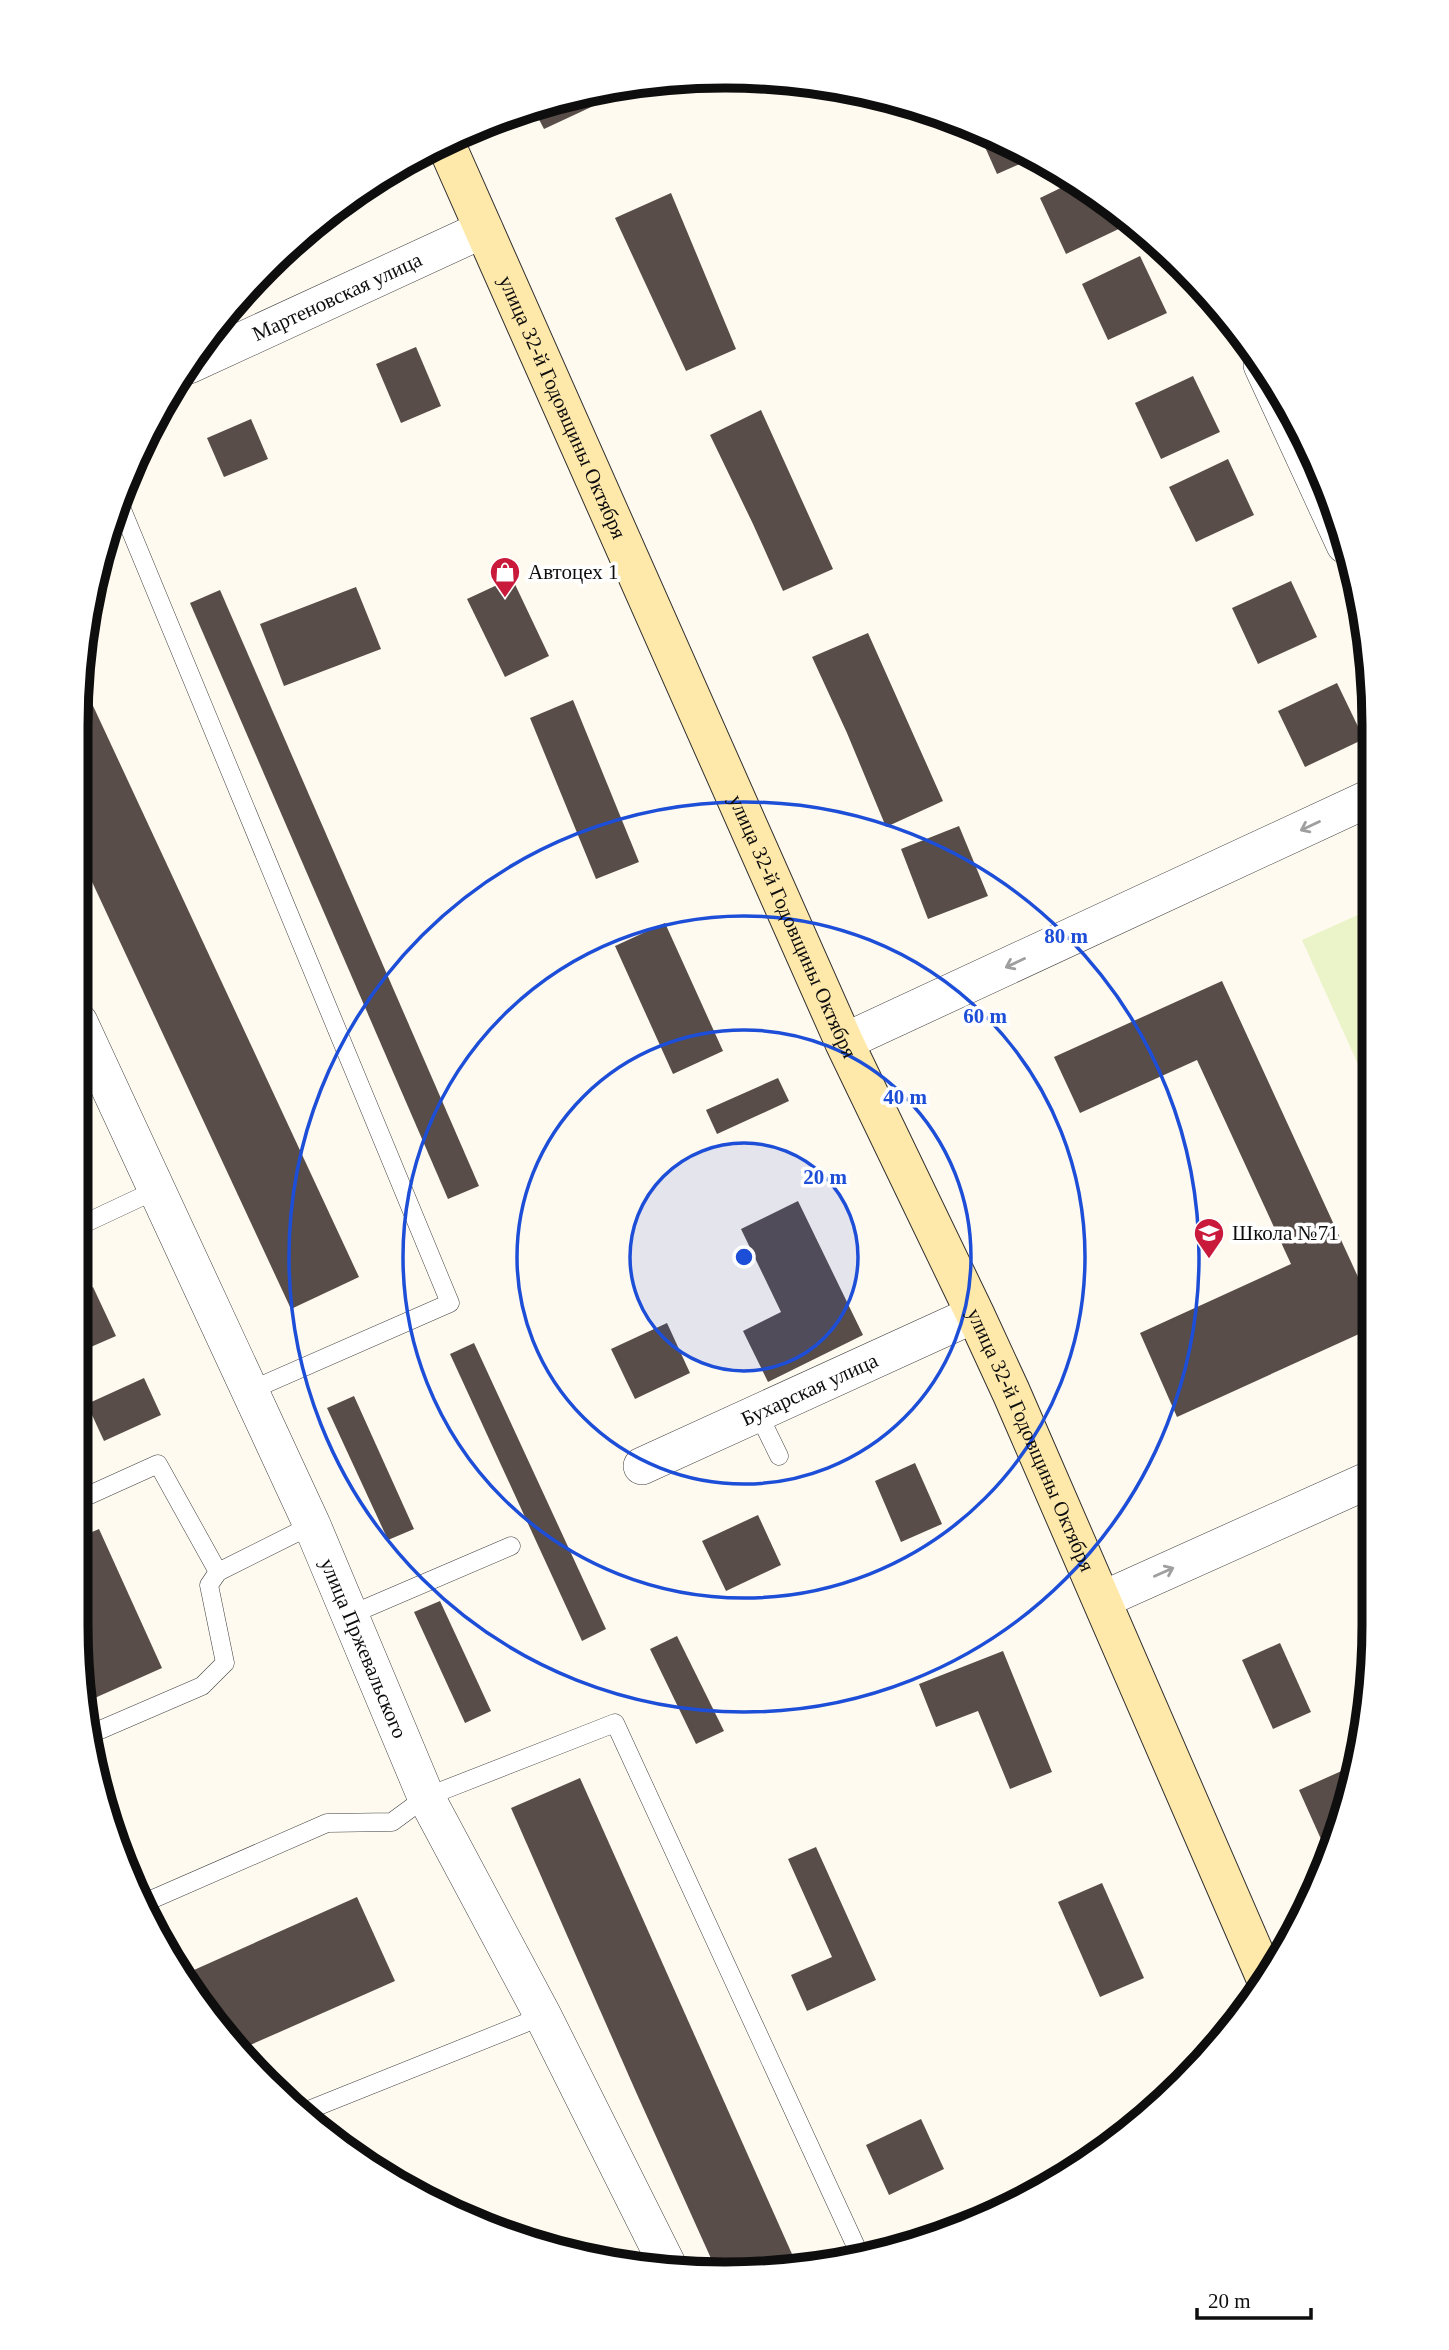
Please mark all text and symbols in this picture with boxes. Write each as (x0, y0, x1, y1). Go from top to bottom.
street label: Мартеновская улица (249, 247, 426, 346)
street label: улица 32-й Годовщины Октября (494, 272, 631, 543)
shop icon: Автоцех 1 (488, 555, 522, 599)
place label: Автоцех 1 (528, 560, 619, 584)
street label: улица 32-й Годовщины Октября (724, 791, 862, 1062)
one-way arrow (1300, 820, 1321, 833)
text: 80 m (1044, 924, 1088, 948)
one-way arrow (1004, 957, 1025, 970)
text: 60 m (963, 1004, 1007, 1028)
text: 40 m (883, 1085, 927, 1109)
text: 20 m (803, 1165, 847, 1189)
school or university icon: Школа №71 (1192, 1216, 1226, 1260)
place label: Школа №71 (1232, 1221, 1339, 1245)
centre of rings (732, 1245, 756, 1269)
street label: улица 32-й Годовщины Октября (962, 1304, 1100, 1575)
street label: Бухарская улица (737, 1348, 882, 1431)
street label: улица Пржевальского (315, 1555, 412, 1742)
one-way arrow (1153, 1565, 1174, 1578)
scale bar (1197, 2276, 1311, 2320)
text: 20 m (1208, 2289, 1251, 2313)

